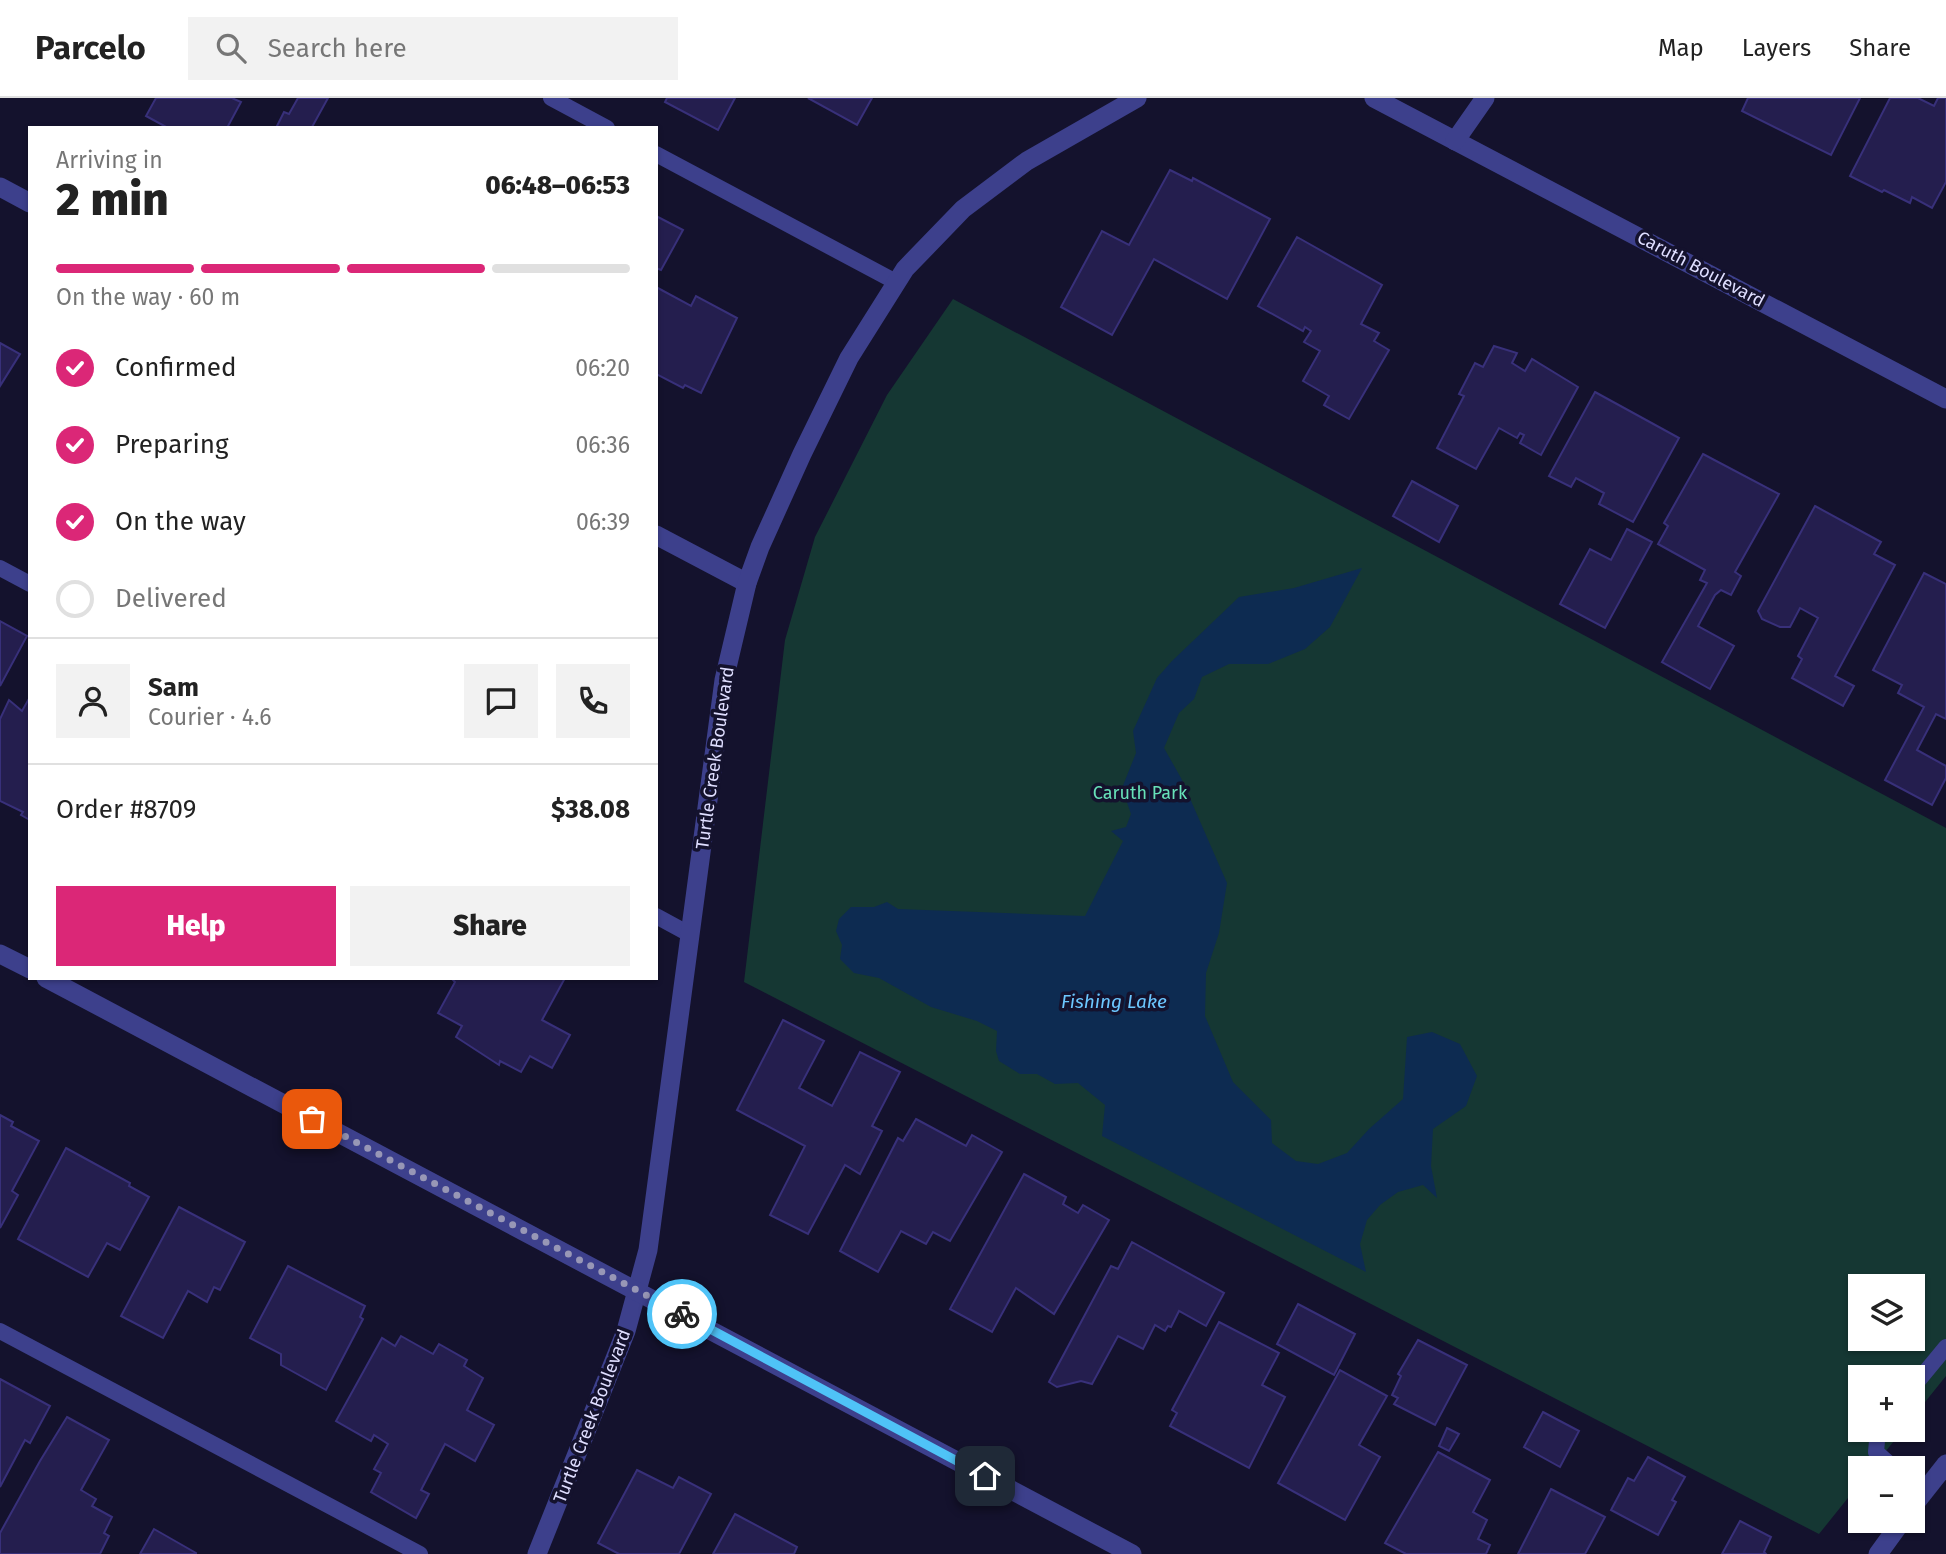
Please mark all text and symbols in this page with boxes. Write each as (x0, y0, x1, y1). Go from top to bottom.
search box (188, 17, 678, 80)
text: Parcelo (35, 28, 146, 68)
icon: search (212, 29, 250, 67)
text: Search here (268, 33, 407, 64)
text: Map (1658, 34, 1704, 62)
text: Layers (1742, 34, 1811, 62)
text: Share (1849, 34, 1911, 62)
text: Arriving in (56, 146, 163, 174)
text: 06:48–06:53 (485, 170, 630, 201)
text: 2 min (56, 172, 169, 227)
street label: Caruth Boulevard (1633, 226, 1769, 312)
text: On the way · 60 m (56, 283, 240, 311)
icon: check (56, 349, 94, 387)
text: Confirmed (115, 352, 236, 383)
text: 06:20 (575, 354, 630, 382)
icon: check (56, 426, 94, 464)
text: Preparing (115, 429, 228, 460)
text: 06:36 (575, 431, 630, 459)
icon: check (56, 503, 94, 541)
text: On the way (115, 506, 246, 537)
text: 06:39 (576, 508, 630, 536)
text: Delivered (115, 583, 227, 614)
button: person (56, 664, 130, 738)
button: chat (464, 664, 538, 738)
button: phone (556, 664, 630, 738)
street label: Turtle Creek Boulevard (691, 665, 739, 851)
text: Sam (148, 672, 199, 703)
text: Courier · 4.6 (148, 703, 272, 731)
park label: Caruth Park (1093, 782, 1188, 804)
text: Order #8709 (56, 794, 196, 825)
text: $38.08 (551, 794, 630, 825)
button: Help (56, 886, 336, 966)
button: Share (350, 886, 630, 966)
water label: Fishing Lake (1061, 990, 1167, 1013)
pin (282, 1089, 342, 1149)
icon: bag (293, 1100, 331, 1138)
map controls (1848, 1274, 1925, 1533)
button: layers (1848, 1274, 1925, 1351)
courier (647, 1279, 717, 1349)
icon: bike (663, 1295, 701, 1333)
street label: Turtle Creek Boulevard (549, 1326, 635, 1506)
button: + (1848, 1365, 1925, 1442)
pin (955, 1446, 1015, 1506)
button: − (1848, 1456, 1925, 1533)
icon: home (966, 1457, 1004, 1495)

